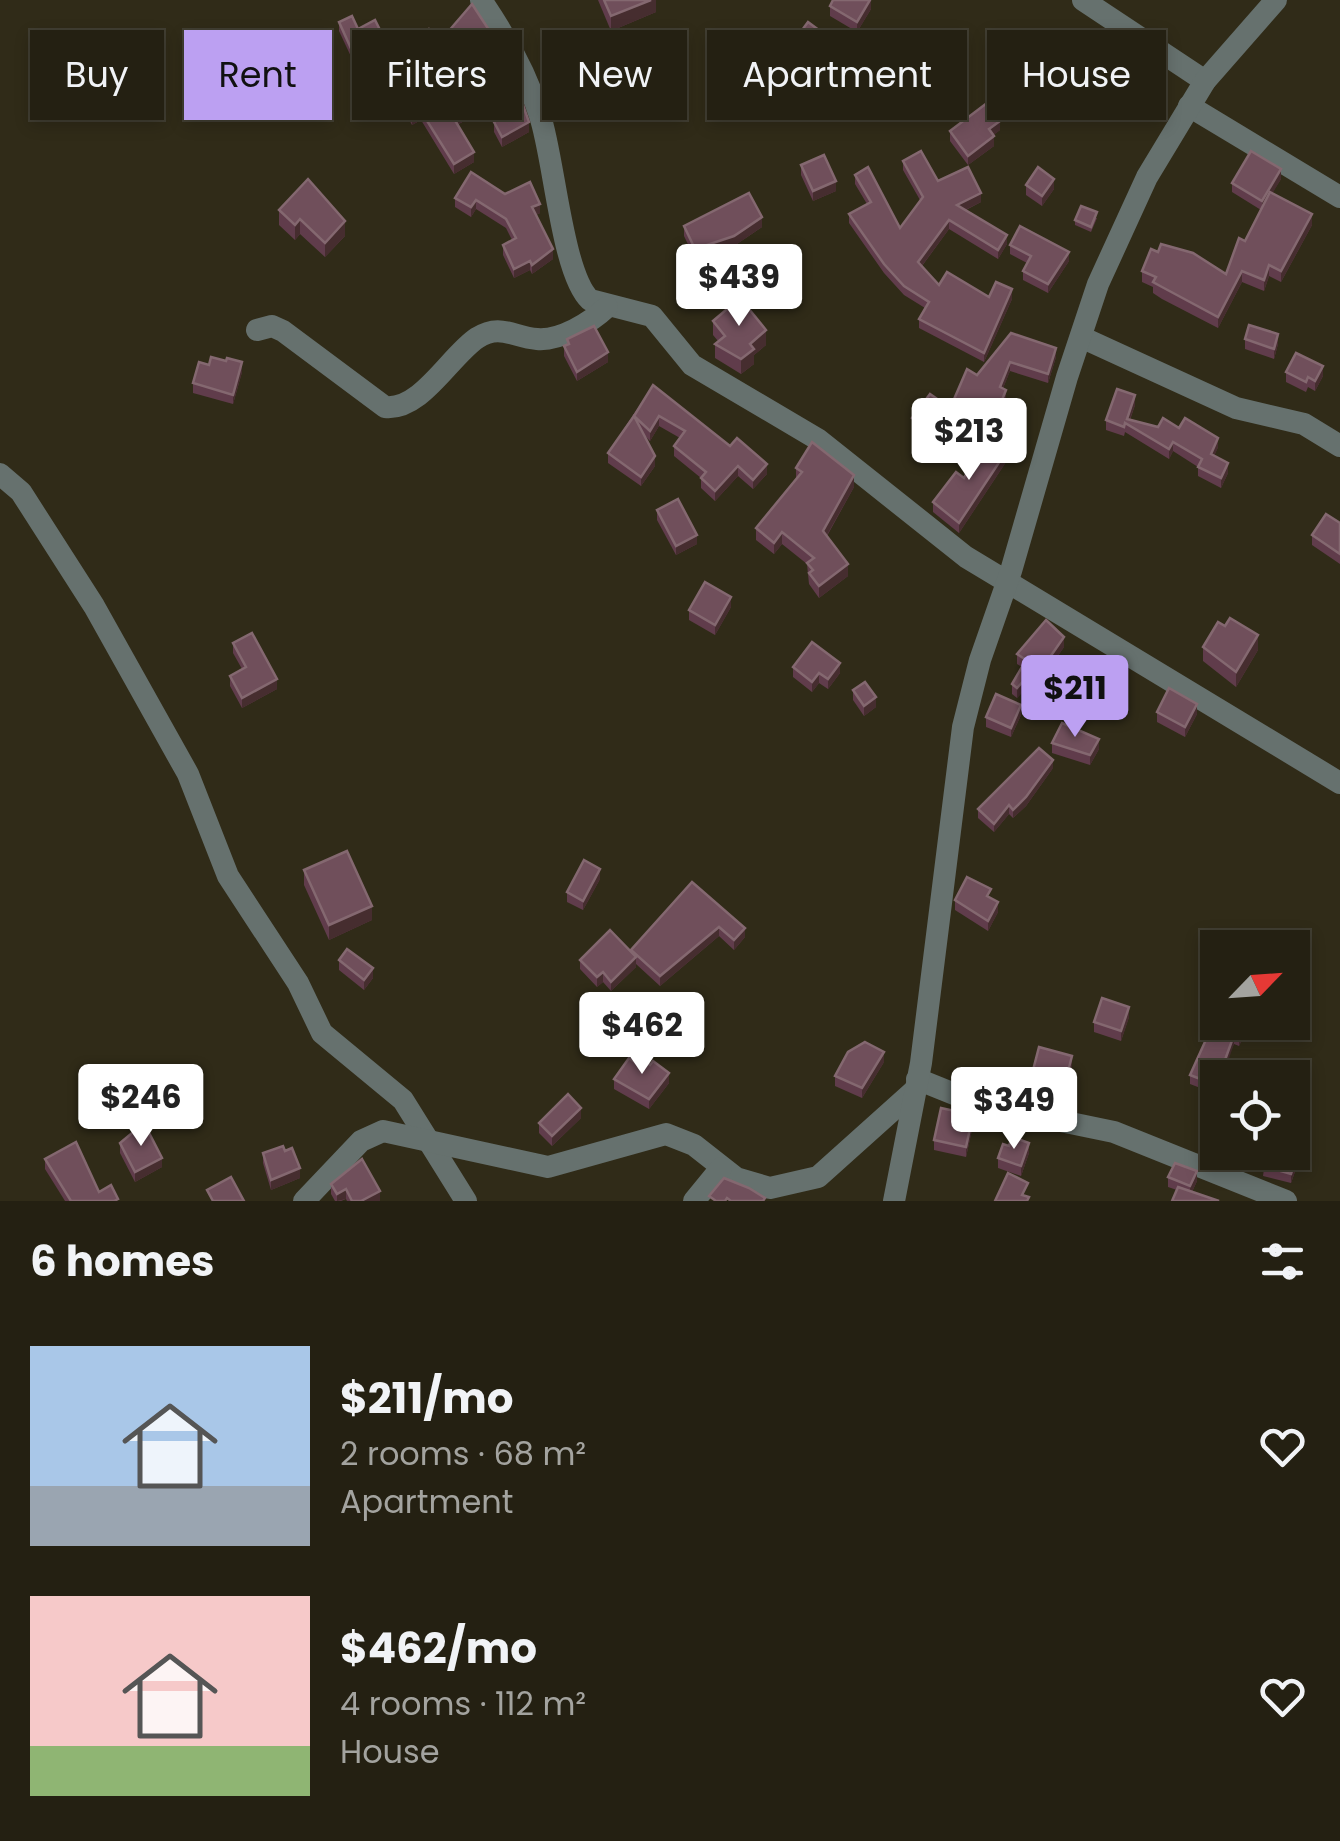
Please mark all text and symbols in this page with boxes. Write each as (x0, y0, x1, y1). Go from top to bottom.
chip: Buy (30, 30, 164, 120)
chip: Rent (184, 30, 332, 120)
chip: Filters (352, 30, 522, 120)
chip: New (542, 30, 687, 120)
chip: Apartment (707, 30, 967, 120)
chip: House (987, 30, 1166, 120)
pin: $439 (680, 244, 798, 329)
text: $439 (698, 254, 780, 299)
pin: $213 (910, 398, 1028, 483)
text: $213 (934, 408, 1004, 453)
pin: $211 (1016, 655, 1134, 740)
text: $211 (1043, 665, 1107, 710)
north arrow (1200, 930, 1310, 1040)
map controls (1200, 930, 1310, 1170)
pin: $462 (583, 992, 701, 1077)
text: $462 (601, 1002, 683, 1047)
button: locate (1200, 1060, 1310, 1170)
pin: $246 (82, 1064, 200, 1149)
pin: $349 (955, 1067, 1073, 1152)
text: $246 (100, 1074, 182, 1119)
text: $349 (973, 1077, 1055, 1122)
text: 6 homes (30, 1232, 215, 1291)
icon: filters (1255, 1234, 1310, 1289)
text: $211/mo (340, 1369, 513, 1428)
icon: home (110, 1386, 230, 1506)
icon: heart (1255, 1419, 1310, 1474)
text: 2 rooms · 68 m² (340, 1431, 586, 1476)
text: Apartment (340, 1479, 513, 1524)
text: $462/mo (340, 1619, 537, 1678)
icon: home (110, 1636, 230, 1756)
icon: heart (1255, 1669, 1310, 1724)
text: 4 rooms · 112 m² (340, 1681, 586, 1726)
text: House (340, 1729, 440, 1774)

